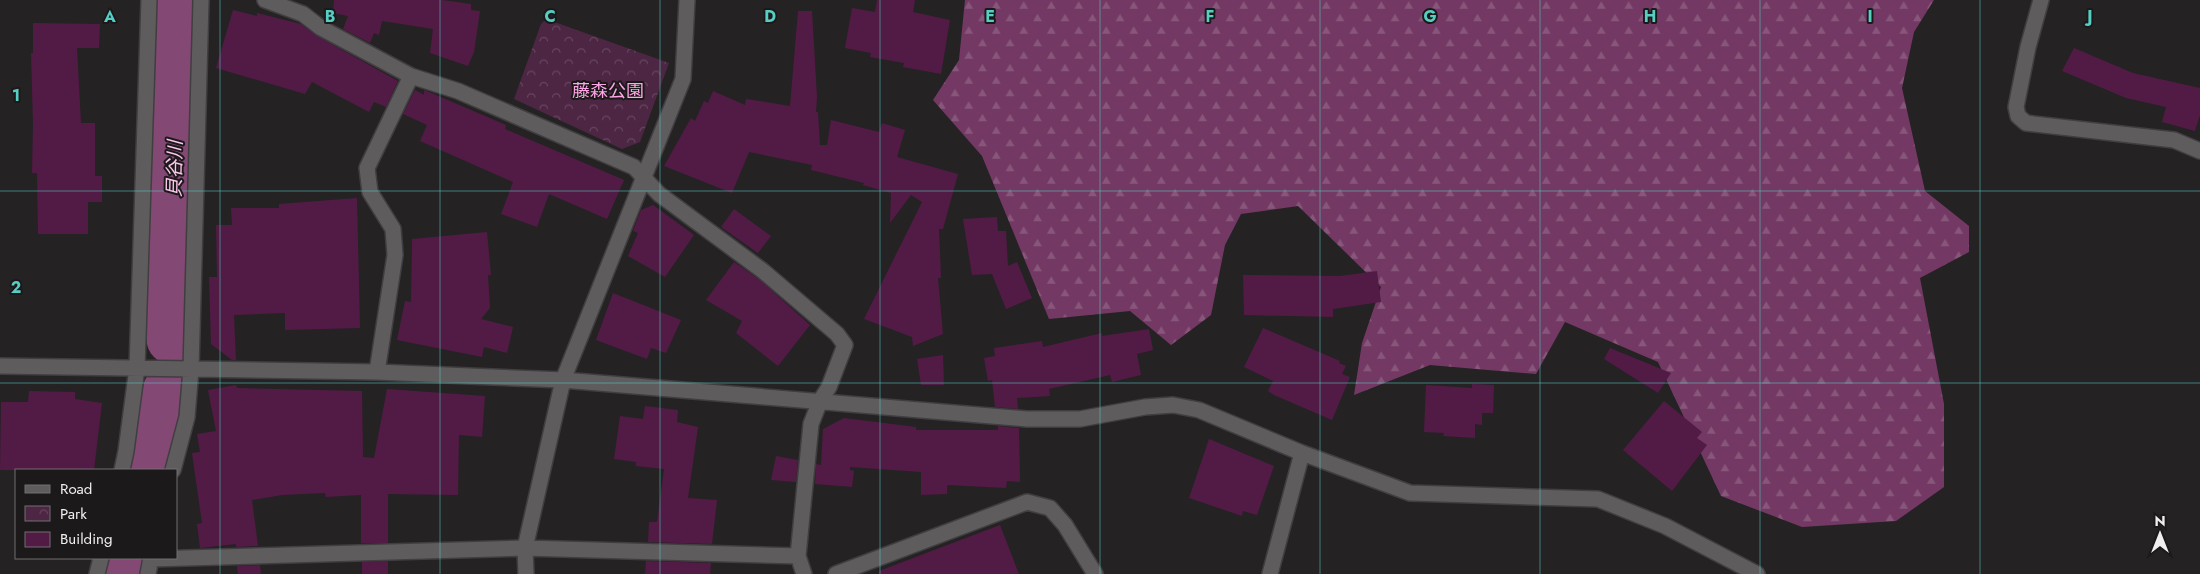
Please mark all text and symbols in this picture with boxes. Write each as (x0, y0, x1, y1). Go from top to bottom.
text: A (103, 5, 116, 28)
text: B (325, 5, 335, 28)
text: C (544, 5, 556, 28)
text: D (764, 5, 776, 28)
text: E (985, 5, 995, 28)
text: F (1206, 5, 1214, 28)
text: G (1423, 5, 1437, 28)
text: H (1644, 5, 1656, 28)
text: I (1867, 5, 1873, 28)
text: J (2084, 5, 2093, 28)
park label: 藤森公園 (572, 78, 644, 104)
text: 1 (12, 84, 20, 107)
water label: 貝谷川 (161, 138, 189, 198)
text: 2 (11, 276, 21, 299)
legend (15, 469, 178, 559)
text: Road (60, 478, 92, 500)
text: Park (60, 503, 87, 525)
north arrow (2135, 509, 2185, 559)
text: N (2154, 511, 2166, 531)
text: Building (60, 528, 112, 550)

